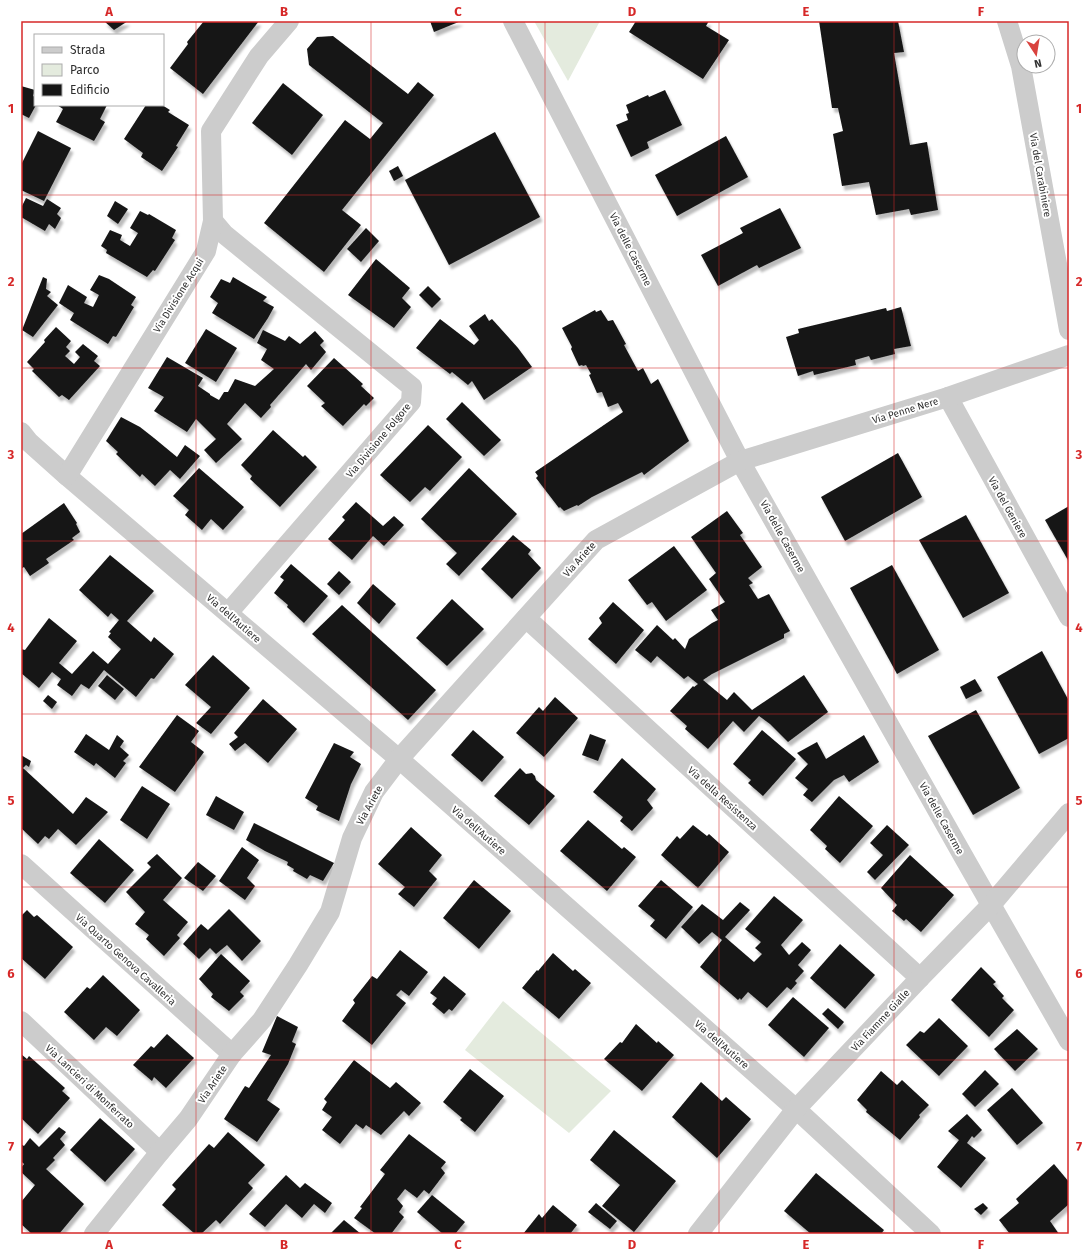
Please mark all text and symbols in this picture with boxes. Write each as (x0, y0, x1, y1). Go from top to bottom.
text: A (104, 4, 113, 19)
text: B (280, 4, 288, 19)
text: C (454, 4, 462, 19)
text: D (628, 4, 637, 19)
text: E (803, 4, 810, 19)
text: F (978, 4, 985, 19)
legend (34, 34, 164, 106)
north arrow (1016, 34, 1056, 74)
text: Strada (70, 43, 105, 57)
text: N (1033, 56, 1043, 70)
text: Parco (70, 63, 100, 77)
text: Edificio (70, 83, 110, 97)
text: 1 (8, 101, 14, 116)
text: 1 (1076, 101, 1082, 116)
street label: Via del Carabiniere (1027, 132, 1053, 218)
street label: Via delle Caserme (606, 211, 654, 288)
street label: Via Divisione Acqui (151, 256, 207, 335)
text: 2 (8, 274, 15, 289)
text: 2 (1076, 274, 1083, 289)
street label: Via Penne Nere (871, 395, 940, 427)
street label: Via Divisione Folgore (344, 401, 414, 480)
text: 3 (7, 447, 15, 462)
text: 3 (1075, 447, 1083, 462)
street label: Via del Geniere (985, 475, 1029, 540)
street label: Via delle Caserme (757, 498, 807, 575)
street label: Via Ariete (561, 540, 599, 580)
street label: Via dell'Autiere (204, 592, 263, 646)
text: 4 (7, 620, 15, 635)
text: 4 (1075, 620, 1083, 635)
street label: Via della Resistenza (685, 764, 760, 833)
street label: Via delle Caserme (916, 780, 966, 857)
street label: Via Ariete (354, 784, 386, 827)
text: 5 (8, 793, 15, 808)
text: 5 (1076, 793, 1083, 808)
street label: Via dell'Autiere (449, 804, 508, 858)
street label: Via Quarto Genova Cavalleria (73, 911, 178, 1008)
text: 6 (7, 966, 15, 981)
text: 6 (1075, 966, 1083, 981)
street label: Via Fiamme Gialle (849, 987, 912, 1054)
street label: Via dell'Autiere (692, 1018, 751, 1072)
street label: Via Lancieri di Monferrato (43, 1043, 136, 1131)
street label: Via Ariete (196, 1063, 230, 1106)
text: 7 (8, 1139, 14, 1154)
text: 7 (1076, 1139, 1082, 1154)
text: A (104, 1237, 113, 1252)
text: B (280, 1237, 288, 1252)
text: C (454, 1237, 462, 1252)
text: D (628, 1237, 637, 1252)
text: E (803, 1237, 810, 1252)
text: F (978, 1237, 985, 1252)

